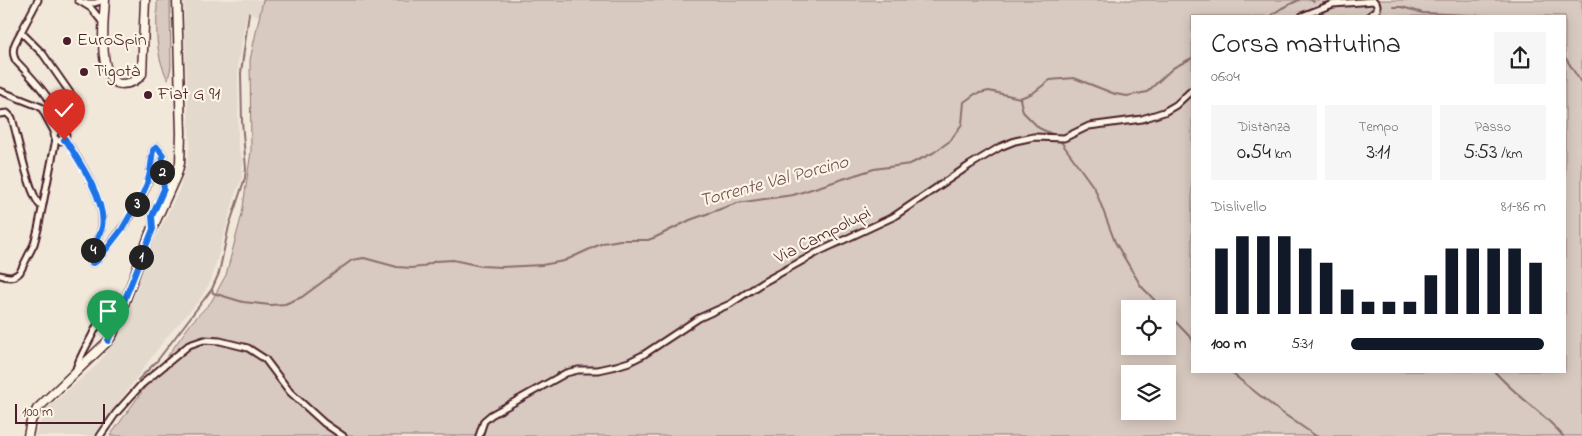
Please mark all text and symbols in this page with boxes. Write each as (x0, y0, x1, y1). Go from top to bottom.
text: Corsa mattutina (1211, 25, 1401, 66)
place label: EuroSpin (77, 28, 147, 54)
button: share (1494, 32, 1546, 84)
marker: EuroSpin (61, 35, 73, 47)
place label: Tigotà (94, 59, 140, 86)
text: 06:04 (1211, 65, 1240, 89)
marker: Tigotà (78, 66, 90, 78)
place label: Fiat G 91 (157, 82, 220, 108)
pin (43, 89, 85, 140)
marker: Fiat G 91 (142, 89, 154, 101)
icon: check (50, 96, 78, 124)
text: Distanza (1238, 117, 1290, 138)
text: Tempo (1358, 117, 1399, 138)
text: Passo (1475, 117, 1511, 138)
text: 0.54 (1237, 138, 1271, 168)
text: 3:11 (1367, 138, 1390, 168)
text: 5:53 (1463, 138, 1498, 168)
text: km (1271, 144, 1291, 165)
text: /km (1498, 144, 1522, 165)
water label: Torrente Val Porcino (697, 149, 853, 215)
pin: 2 (150, 160, 174, 184)
text: 2 (159, 162, 166, 183)
pin: 3 (124, 192, 150, 216)
text: 3 (135, 194, 140, 215)
text: Dislivello (1211, 195, 1267, 219)
text: 81–86 m (1501, 195, 1546, 219)
street label: Via Campolupi (769, 201, 876, 272)
pin: 4 (80, 238, 106, 262)
text: 4 (91, 240, 96, 261)
pin: 1 (128, 244, 154, 270)
text: 1 (139, 247, 144, 268)
pin (87, 290, 129, 341)
icon: arrive (94, 297, 122, 325)
map controls (1121, 300, 1176, 420)
button: locate (1121, 300, 1176, 355)
text: 100 m (1211, 332, 1246, 356)
text: 5:31 (1291, 332, 1313, 356)
button: layers (1121, 365, 1176, 420)
scale bar (15, 401, 105, 424)
text: 100 m (22, 402, 53, 423)

